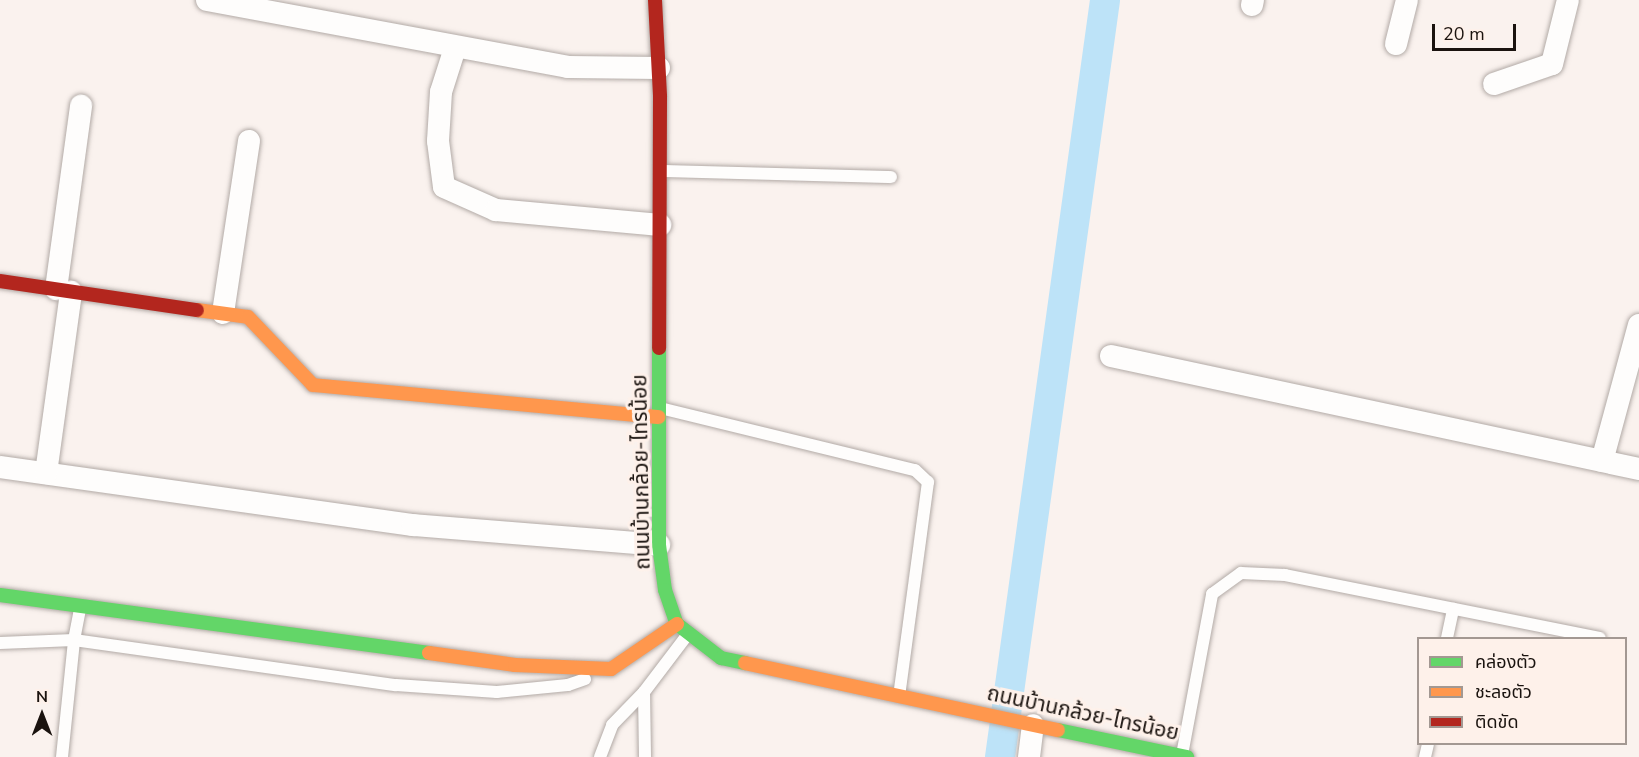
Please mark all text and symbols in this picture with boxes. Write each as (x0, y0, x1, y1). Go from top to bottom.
scale bar (1435, 12, 1519, 50)
text: 20 m (1443, 22, 1485, 46)
street label: ถนนบ้านกล้วย-ไทรน้อย (627, 374, 655, 570)
legend (1417, 637, 1627, 745)
text: คล่องตัว (1475, 650, 1537, 674)
street label: ถนนบ้านกล้วย-ไทรน้อย (985, 680, 1181, 746)
text: ชะลอตัว (1475, 680, 1532, 704)
north arrow (12, 685, 72, 745)
text: N (36, 686, 48, 708)
text: ติดขัด (1475, 710, 1518, 734)

